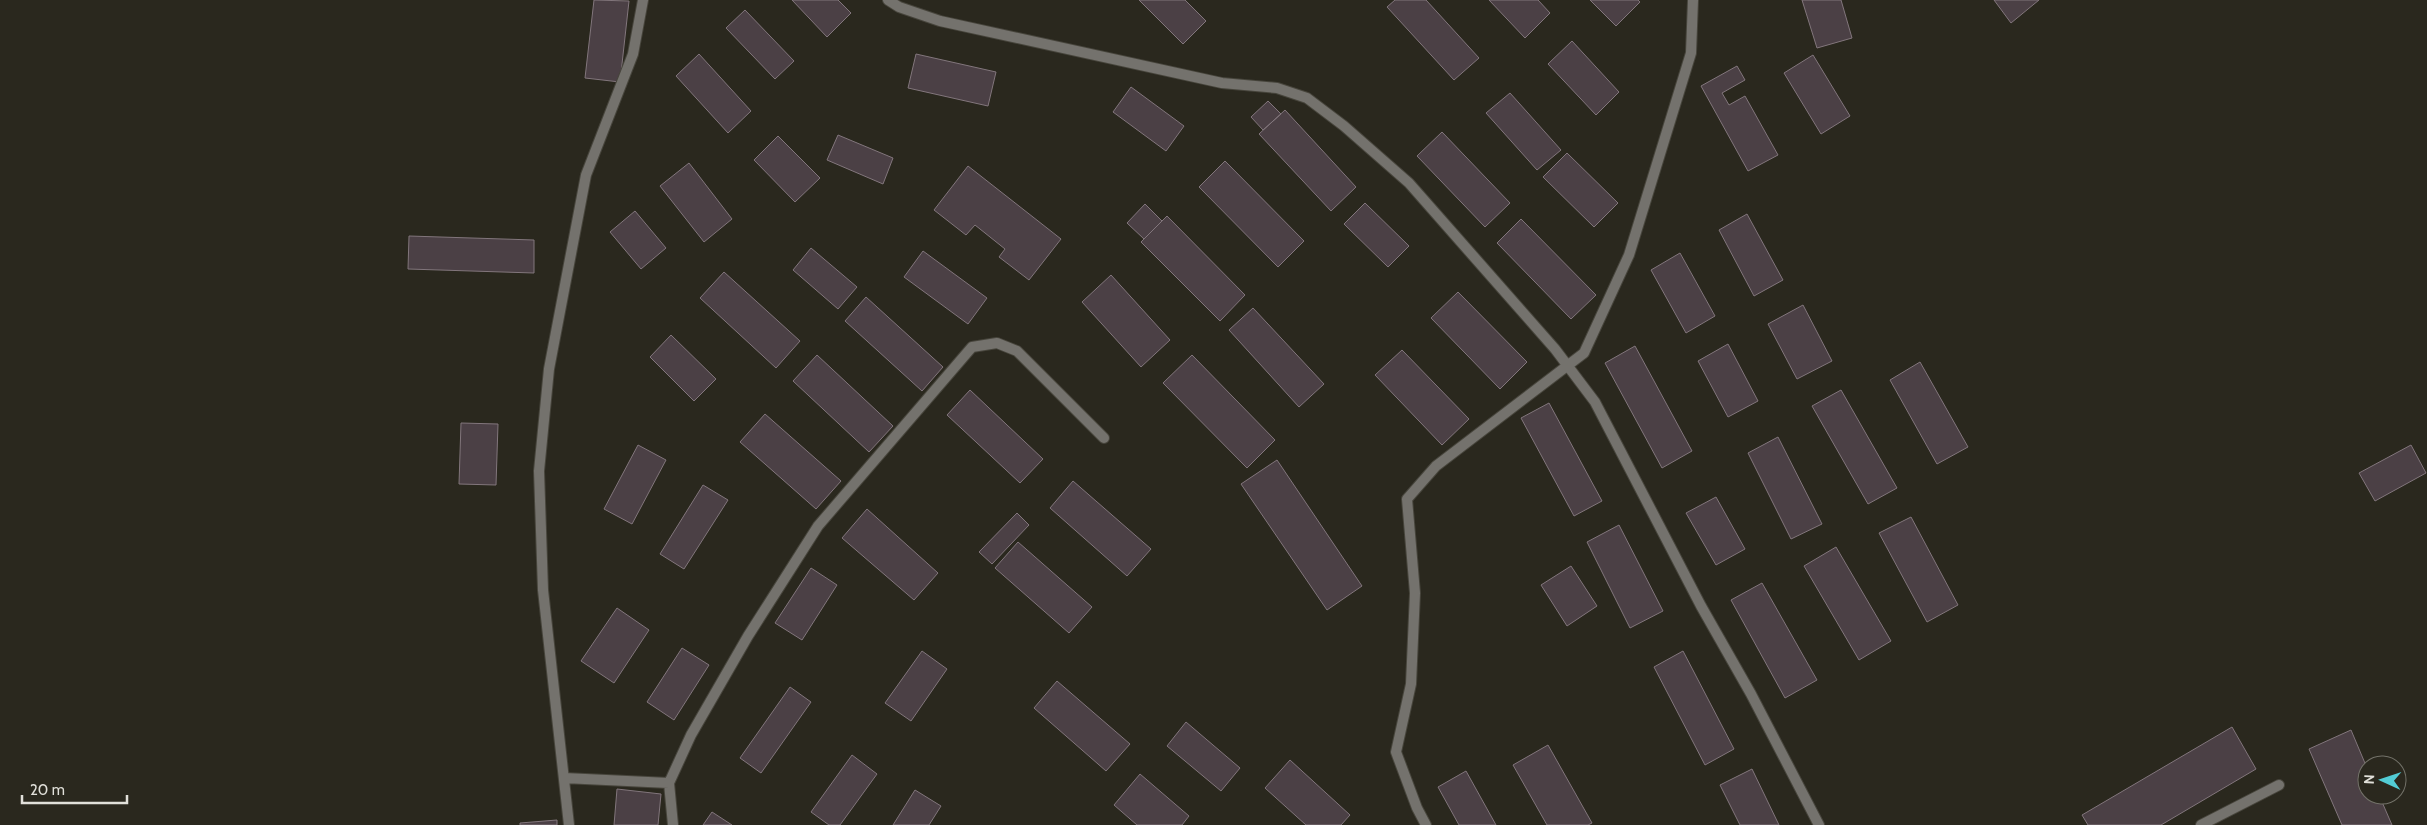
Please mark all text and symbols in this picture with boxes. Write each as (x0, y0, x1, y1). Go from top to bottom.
north arrow (2357, 755, 2407, 805)
scale bar (22, 772, 128, 804)
text: N (2360, 774, 2378, 785)
text: 20 m (30, 781, 65, 799)

